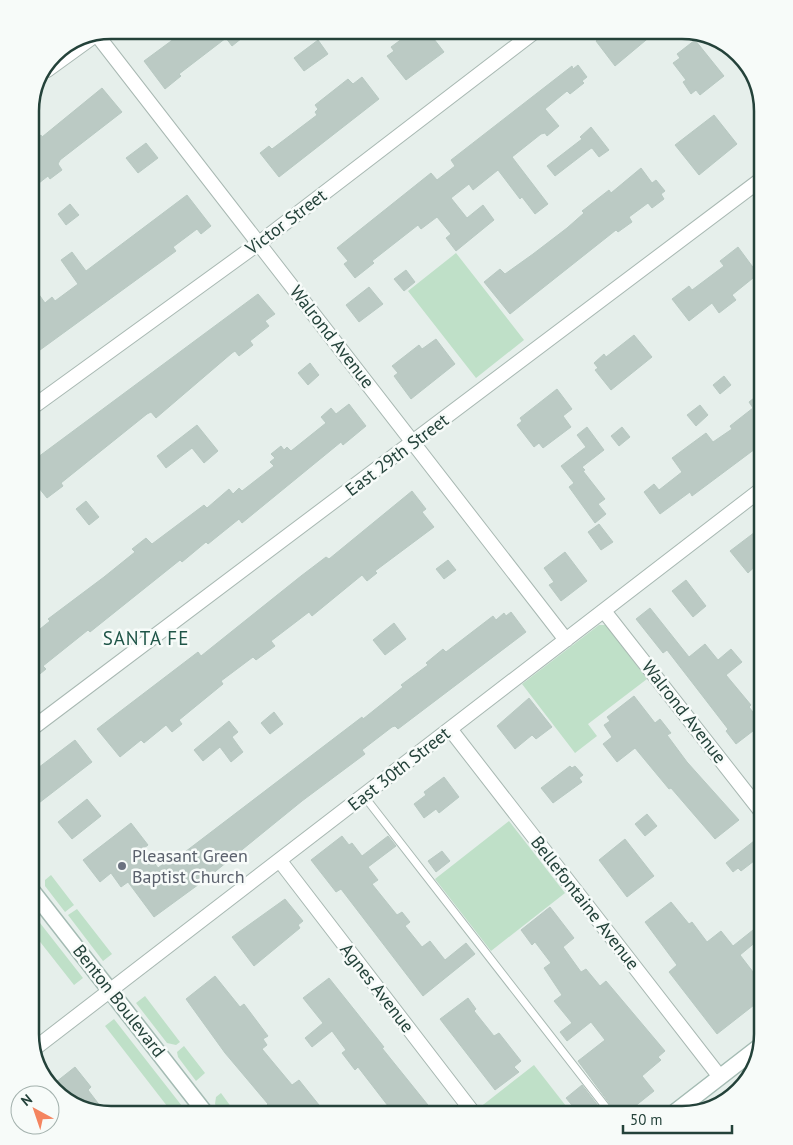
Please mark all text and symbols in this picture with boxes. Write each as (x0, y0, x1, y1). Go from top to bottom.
street label: Victor Street (240, 184, 331, 260)
street label: Walrond Avenue (285, 281, 380, 393)
street label: East 29th Street (340, 408, 453, 501)
district label: SANTA FE (103, 626, 189, 650)
street label: Walrond Avenue (637, 656, 732, 768)
street label: East 30th Street (343, 722, 454, 816)
street label: Bellefontaine Avenue (526, 831, 645, 974)
place label: Pleasant Green Baptist Church (132, 844, 248, 888)
marker: Pleasant Green Baptist Church (116, 860, 128, 872)
street label: Agnes Avenue (335, 938, 419, 1037)
street label: Benton Boulevard (68, 940, 171, 1062)
north arrow (10, 1085, 60, 1135)
text: N (17, 1090, 36, 1110)
scale bar (623, 1102, 732, 1134)
text: 50 m (630, 1110, 663, 1129)

